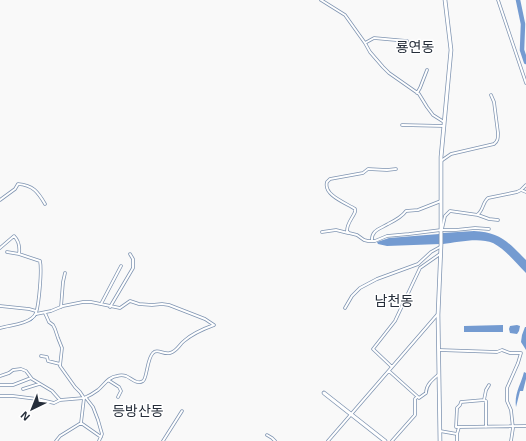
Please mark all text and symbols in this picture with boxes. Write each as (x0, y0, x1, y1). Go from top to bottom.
district label: 룡연동 (396, 38, 434, 55)
district label: 남천동 (375, 292, 413, 309)
north arrow (12, 389, 52, 429)
district label: 등방산동 (112, 402, 164, 419)
text: N (17, 409, 32, 424)

